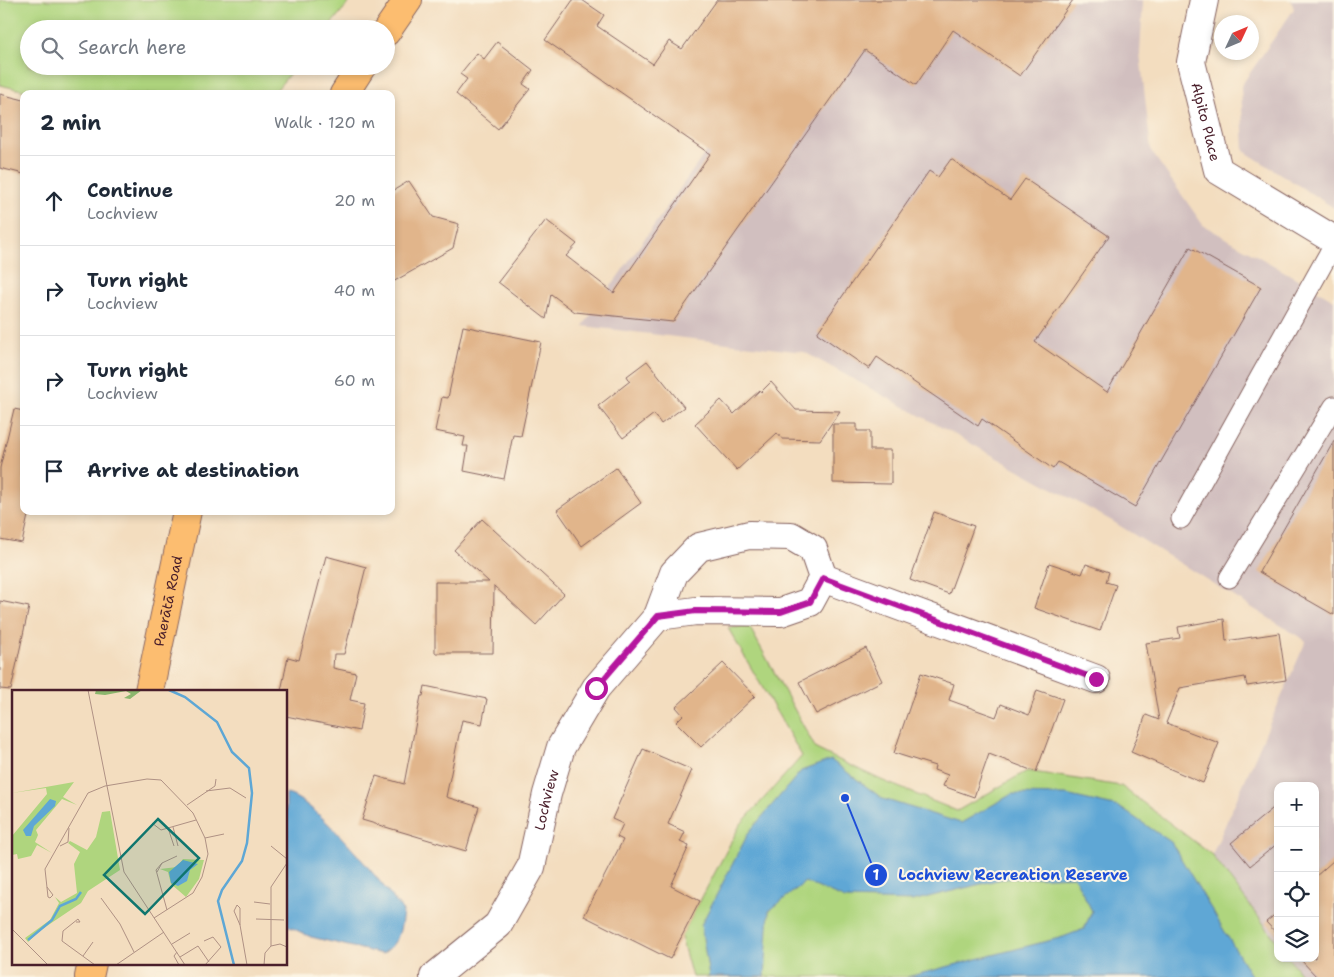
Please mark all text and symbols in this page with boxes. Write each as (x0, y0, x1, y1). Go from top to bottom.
north arrow (1214, 15, 1259, 60)
search box (20, 20, 395, 75)
icon: search (38, 34, 66, 62)
text: Search here (78, 35, 187, 60)
street label: Alpito Place (1187, 81, 1224, 163)
text: 2 min (40, 109, 101, 137)
text: Walk · 120 m (274, 112, 375, 133)
text: Continue (87, 178, 173, 203)
icon: ahead (40, 187, 68, 215)
text: 20 m (334, 190, 375, 211)
text: Lochview (87, 203, 158, 224)
text: Turn right (87, 268, 188, 293)
icon: right (40, 277, 68, 305)
text: 40 m (333, 280, 375, 301)
text: Lochview (87, 293, 158, 314)
text: Turn right (87, 358, 188, 383)
icon: right (40, 367, 68, 395)
text: 60 m (334, 370, 375, 391)
text: Lochview (87, 383, 158, 404)
icon: arrive (40, 457, 68, 485)
text: Arrive at destination (87, 458, 299, 483)
street label: Paerātā Road (150, 554, 186, 648)
route end (1085, 668, 1108, 691)
route start (585, 677, 608, 700)
inset map (12, 690, 288, 964)
street label: Lochview (530, 767, 563, 832)
map controls (1274, 782, 1319, 962)
button: + (1274, 782, 1319, 827)
button: − (1274, 827, 1319, 872)
callout: Lochview Recreation Reserve (864, 860, 1138, 890)
text: 1 (873, 865, 880, 885)
text: Lochview Recreation Reserve (898, 865, 1128, 885)
button: locate (1274, 872, 1319, 917)
button: layers (1274, 917, 1319, 962)

